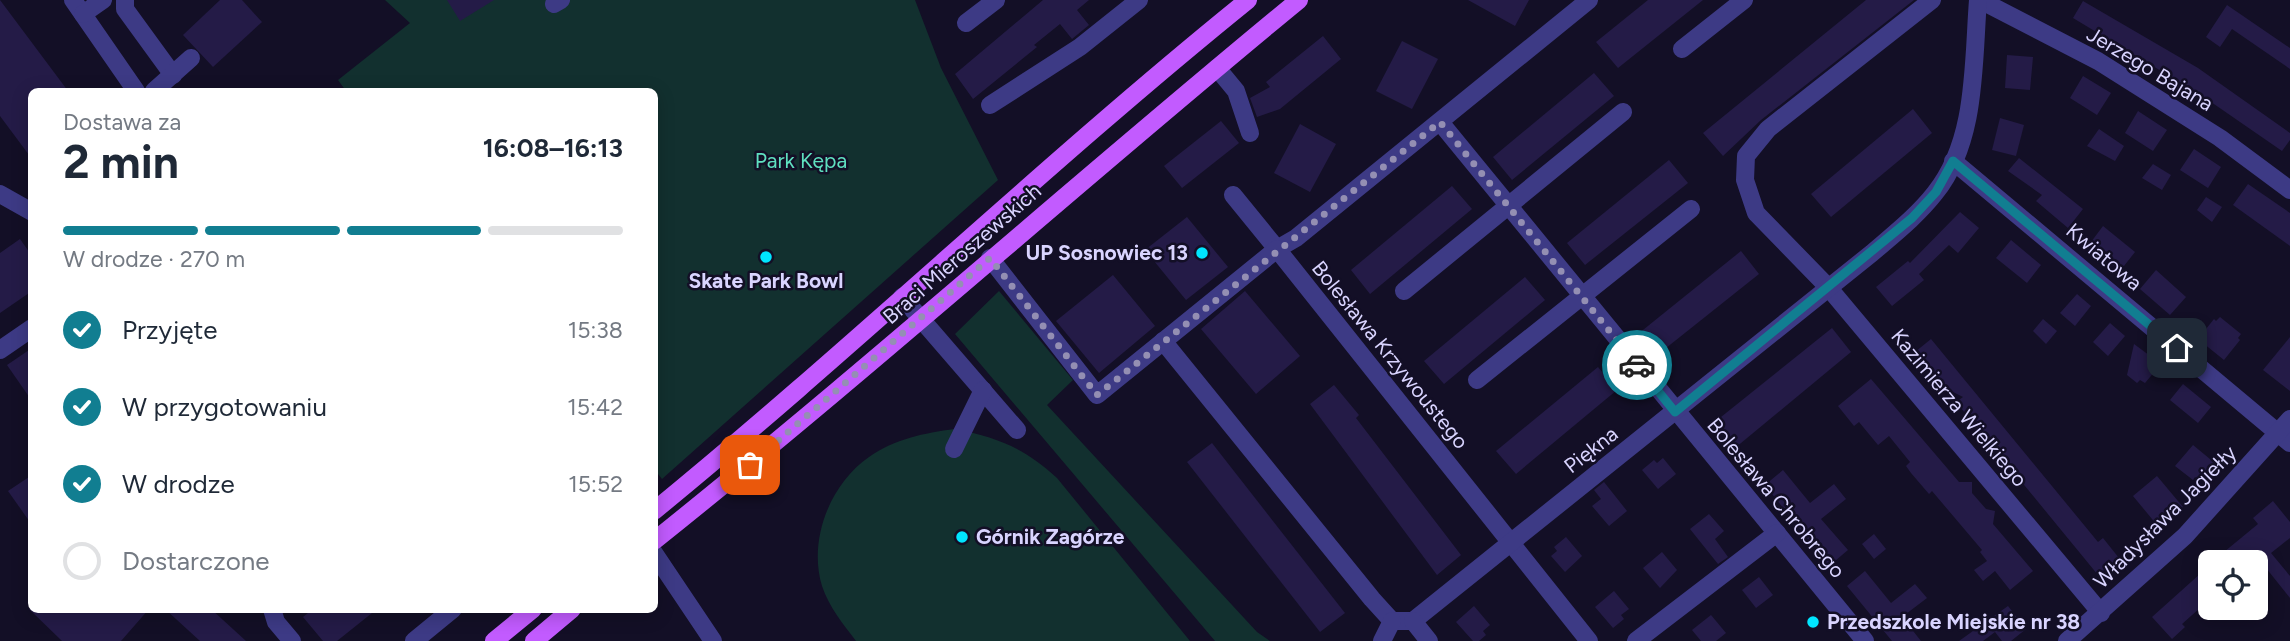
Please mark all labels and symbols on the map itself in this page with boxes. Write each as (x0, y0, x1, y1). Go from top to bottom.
street label: Jerzego Bajana (2082, 21, 2218, 116)
park label: Park Kępa (755, 148, 847, 173)
street label: Braci Mieroszewskich (878, 178, 1046, 329)
street label: Kwiatowa (2061, 218, 2147, 296)
place label: UP Sosnowiec 13 (1025, 240, 1188, 265)
marker: UP Sosnowiec 13 (1194, 245, 1210, 261)
marker: Skate Park Bowl (758, 249, 774, 265)
street label: Bolesława Krzywoustego (1307, 256, 1474, 454)
place label: Skate Park Bowl (689, 268, 843, 293)
pin (2147, 318, 2207, 378)
street label: Kazimierza Wielkiego (1886, 324, 2033, 492)
courier (1602, 330, 1672, 400)
street label: Bolesława Chrobrego (1702, 413, 1851, 583)
street label: Piękna (1559, 421, 1622, 478)
pin (720, 435, 780, 495)
street label: Władysława Jagiełły (2088, 440, 2241, 593)
place label: Górnik Zagórze (976, 524, 1125, 549)
marker: Górnik Zagórze (954, 529, 970, 545)
place label: Przedszkole Miejskie nr 38 (1827, 609, 2080, 634)
marker: Przedszkole Miejskie nr 38 (1805, 614, 1821, 630)

